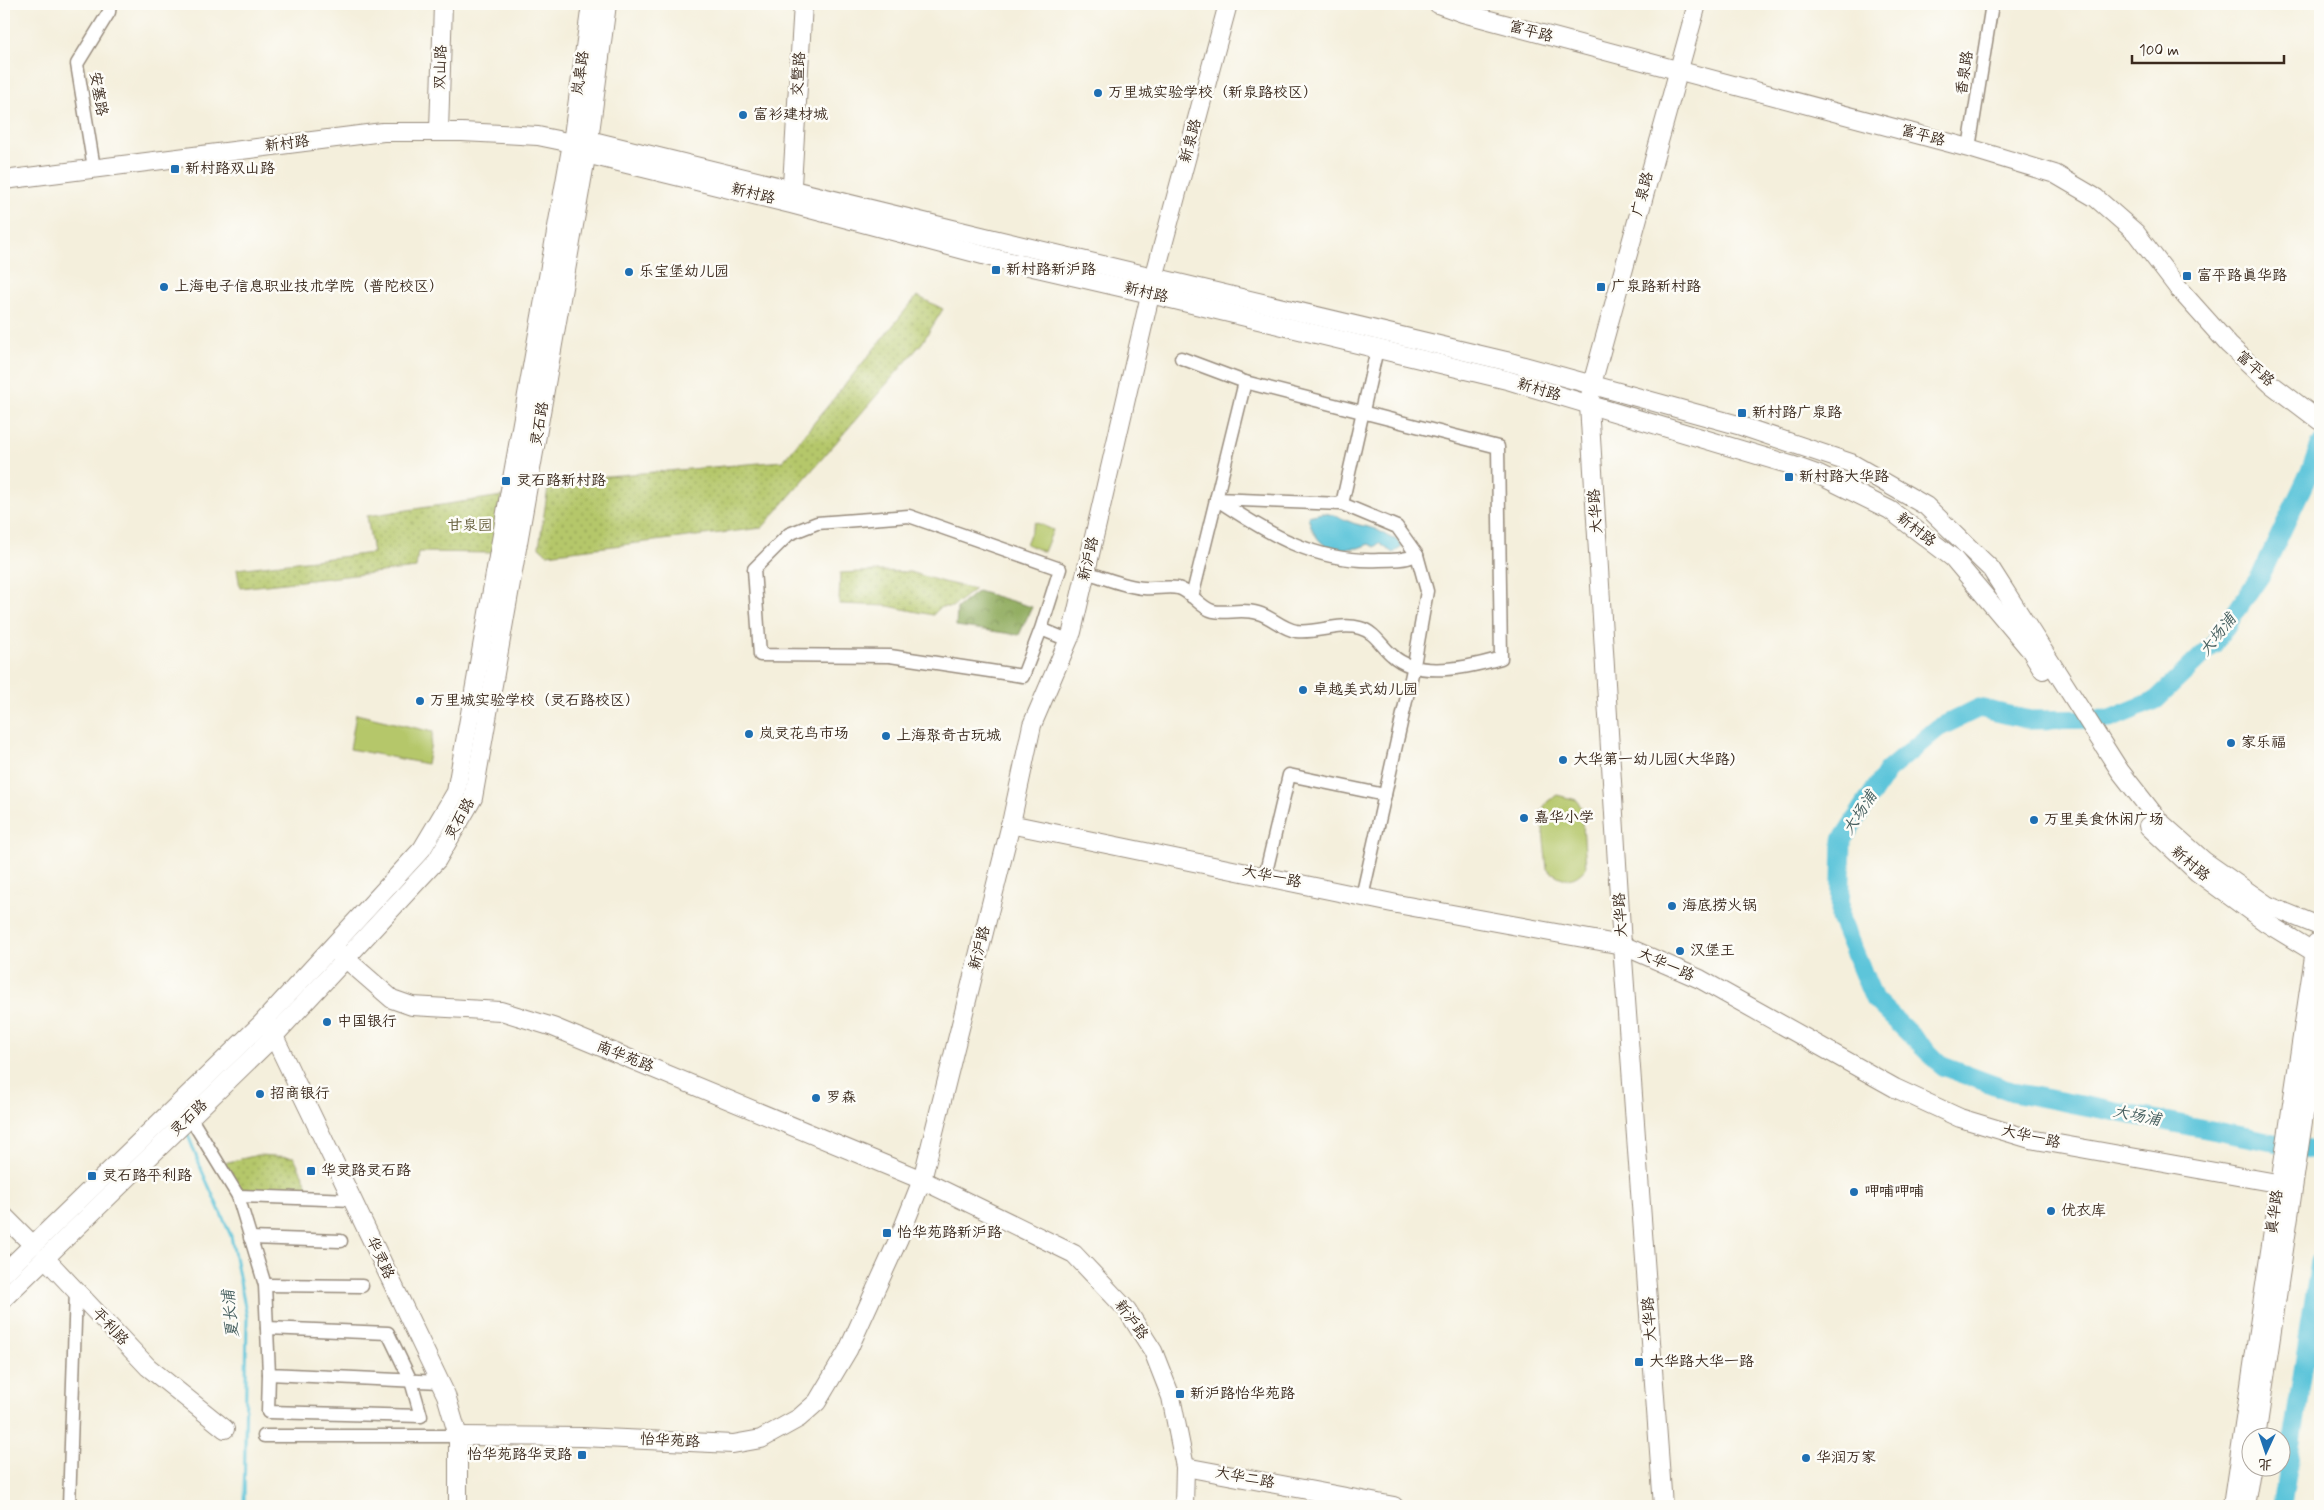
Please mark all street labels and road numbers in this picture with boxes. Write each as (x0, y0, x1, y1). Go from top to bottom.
street label: 富平路 (1507, 17, 1555, 47)
street label: 双山路 (430, 44, 452, 90)
street label: 岚皋路 (568, 49, 594, 97)
street label: 香泉路 (1952, 49, 1978, 97)
street label: 交暨路 (788, 51, 810, 97)
street label: 安塞路 (84, 70, 112, 118)
street label: 新泉路 (1176, 117, 1206, 165)
street label: 富平路 (1899, 121, 1947, 151)
street label: 新村路 (263, 131, 311, 157)
street label: 广泉路 (1628, 170, 1658, 218)
street label: 新村路 (729, 179, 777, 209)
street label: 新村路 (1122, 278, 1170, 308)
street label: 富平路 (2232, 347, 2278, 391)
street label: 新村路 (1515, 374, 1563, 406)
street label: 灵石路 (526, 400, 554, 448)
street label: 大华路 (1584, 488, 1608, 534)
street label: 新村路 (1892, 508, 1940, 552)
street label: 新沪路 (1074, 535, 1104, 583)
street label: 灵石路 (440, 794, 480, 844)
street label: 新村路 (2166, 842, 2214, 886)
street label: 大华一路 (1241, 861, 1303, 893)
street label: 大华路 (1610, 892, 1632, 938)
street label: 新沪路 (965, 924, 995, 972)
street label: 大华一路 (1635, 944, 1697, 986)
street label: 南华苑路 (593, 1036, 657, 1078)
street label: 灵石路 (166, 1095, 212, 1141)
street label: 大华一路 (2000, 1121, 2062, 1153)
street label: 真华路 (2262, 1188, 2288, 1236)
street label: 华灵路 (361, 1233, 399, 1283)
street label: 新沪路 (1110, 1296, 1152, 1344)
street label: 大华路 (1638, 1296, 1662, 1342)
street label: 平利路 (87, 1304, 133, 1350)
street label: 怡华苑路 (640, 1429, 700, 1453)
street label: 大华二路 (1214, 1462, 1276, 1494)

